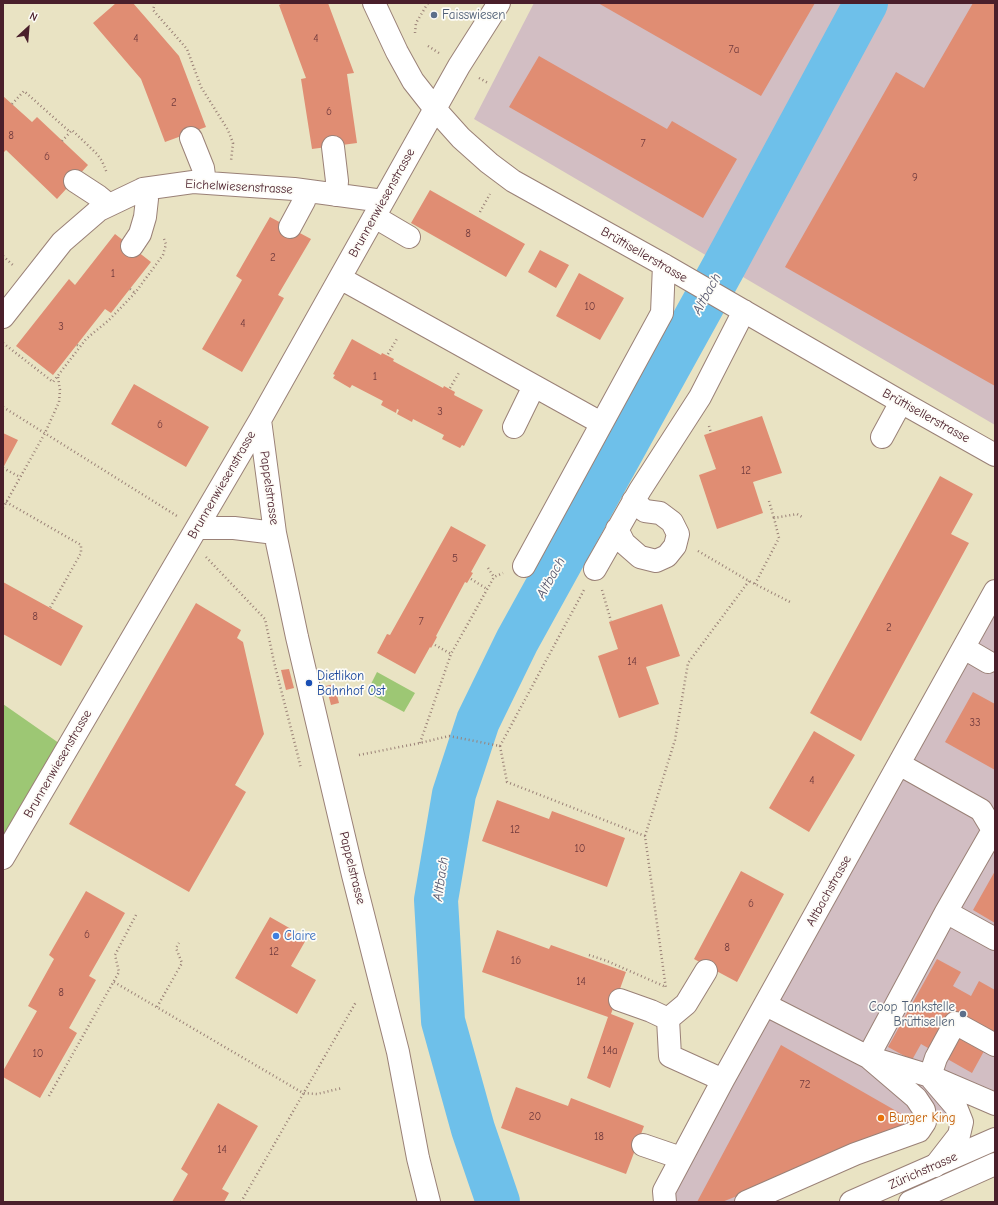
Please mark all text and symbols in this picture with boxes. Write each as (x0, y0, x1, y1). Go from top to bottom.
place label: Faisswiesen (442, 7, 506, 23)
north arrow (8, 8, 48, 48)
text: N (27, 9, 40, 24)
marker: Faisswiesen (429, 10, 439, 20)
house number: 4 (133, 32, 139, 46)
house number: 4 (313, 32, 319, 46)
house number: 7a (729, 43, 739, 57)
house number: 2 (171, 96, 177, 110)
house number: 6 (326, 105, 332, 119)
house number: 8 (8, 129, 14, 143)
house number: 7 (640, 137, 646, 151)
street label: Brunnenwiesenstrasse (346, 146, 418, 260)
house number: 6 (44, 150, 50, 164)
house number: 9 (912, 171, 918, 185)
street label: Eichelwiesenstrasse (185, 176, 293, 198)
street label: Brüttisellerstrasse (598, 224, 690, 286)
house number: 8 (465, 227, 471, 241)
house number: 2 (270, 251, 276, 265)
house number: 1 (111, 267, 115, 281)
water label: Altbach (689, 270, 725, 318)
house number: 10 (584, 300, 596, 314)
house number: 4 (240, 317, 246, 331)
house number: 3 (58, 320, 64, 334)
house number: 1 (373, 370, 377, 384)
street label: Brüttisellerstrasse (880, 386, 972, 446)
house number: 3 (437, 405, 443, 419)
house number: 6 (157, 418, 163, 432)
street label: Brunnenwiesenstrasse (185, 428, 259, 542)
street label: Pappelstrasse (256, 450, 282, 526)
house number: 12 (741, 464, 751, 478)
house number: 5 (452, 552, 458, 566)
water label: Altbach (533, 554, 569, 602)
house number: 8 (32, 610, 38, 624)
house number: 7 (418, 615, 424, 629)
house number: 2 (886, 621, 892, 635)
house number: 14 (627, 655, 637, 669)
place label: Dietlikon Bahnhof Ost (317, 668, 385, 699)
marker: Dietlikon Bahnhof Ost (304, 678, 314, 688)
street label: Brunnenwiesenstrasse (21, 707, 95, 821)
house number: 33 (969, 716, 981, 730)
house number: 4 (809, 774, 815, 788)
house number: 12 (510, 823, 520, 837)
street label: Pappelstrasse (335, 830, 369, 906)
house number: 10 (574, 842, 586, 856)
street label: Altbachstrasse (803, 853, 855, 929)
water label: Altbach (430, 856, 452, 902)
house number: 6 (748, 897, 754, 911)
house number: 6 (84, 928, 90, 942)
place label: Claire (284, 928, 316, 944)
marker: Claire (271, 931, 281, 941)
house number: 8 (724, 941, 730, 955)
house number: 12 (269, 945, 279, 959)
house number: 16 (511, 954, 521, 968)
house number: 14 (576, 975, 586, 989)
house number: 8 (58, 986, 64, 1000)
place label: Coop Tankstelle Brüttisellen (869, 999, 955, 1030)
marker: Coop Tankstelle Brüttisellen (958, 1009, 968, 1019)
house number: 14a (602, 1044, 618, 1058)
house number: 10 (32, 1047, 44, 1061)
house number: 72 (800, 1078, 810, 1092)
house number: 20 (529, 1110, 541, 1124)
place label: Burger King (889, 1110, 956, 1126)
marker: Burger King (876, 1113, 886, 1123)
house number: 18 (594, 1130, 604, 1144)
house number: 14 (217, 1143, 227, 1157)
street label: Zürichstrasse (886, 1149, 960, 1193)

